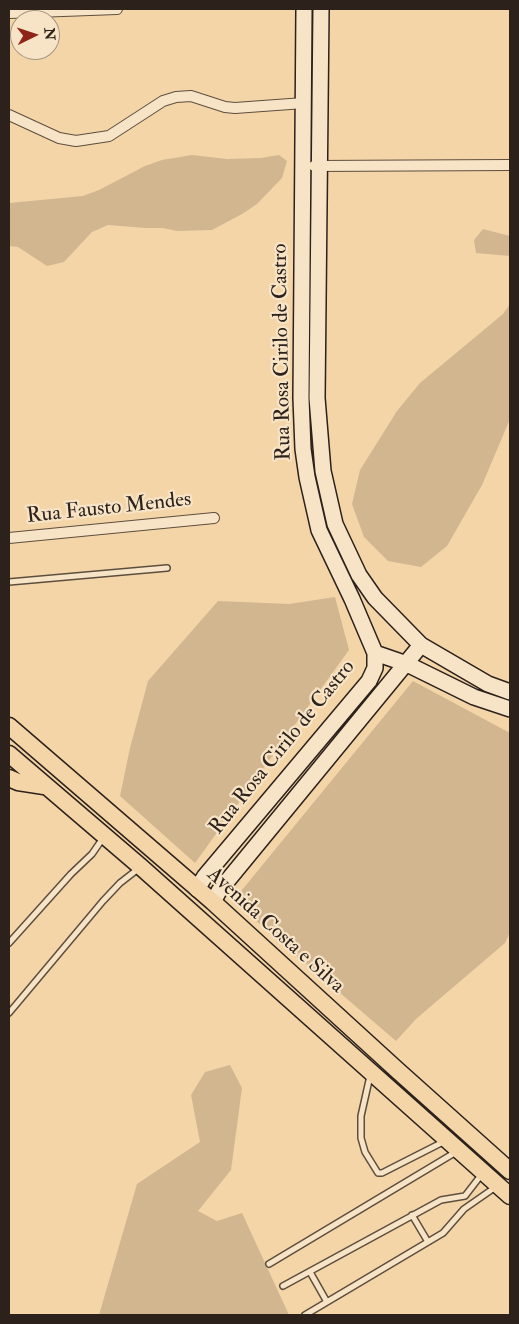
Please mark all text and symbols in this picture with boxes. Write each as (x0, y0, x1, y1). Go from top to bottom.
north arrow (10, 10, 60, 60)
text: N (41, 27, 58, 41)
street label: Rua Rosa Cirilo de Castro (269, 243, 297, 461)
street label: Rua Fausto Mendes (26, 488, 192, 530)
street label: Rua Rosa Cirilo de Castro (205, 656, 361, 840)
street label: Avenida Costa e Silva (201, 863, 349, 999)

